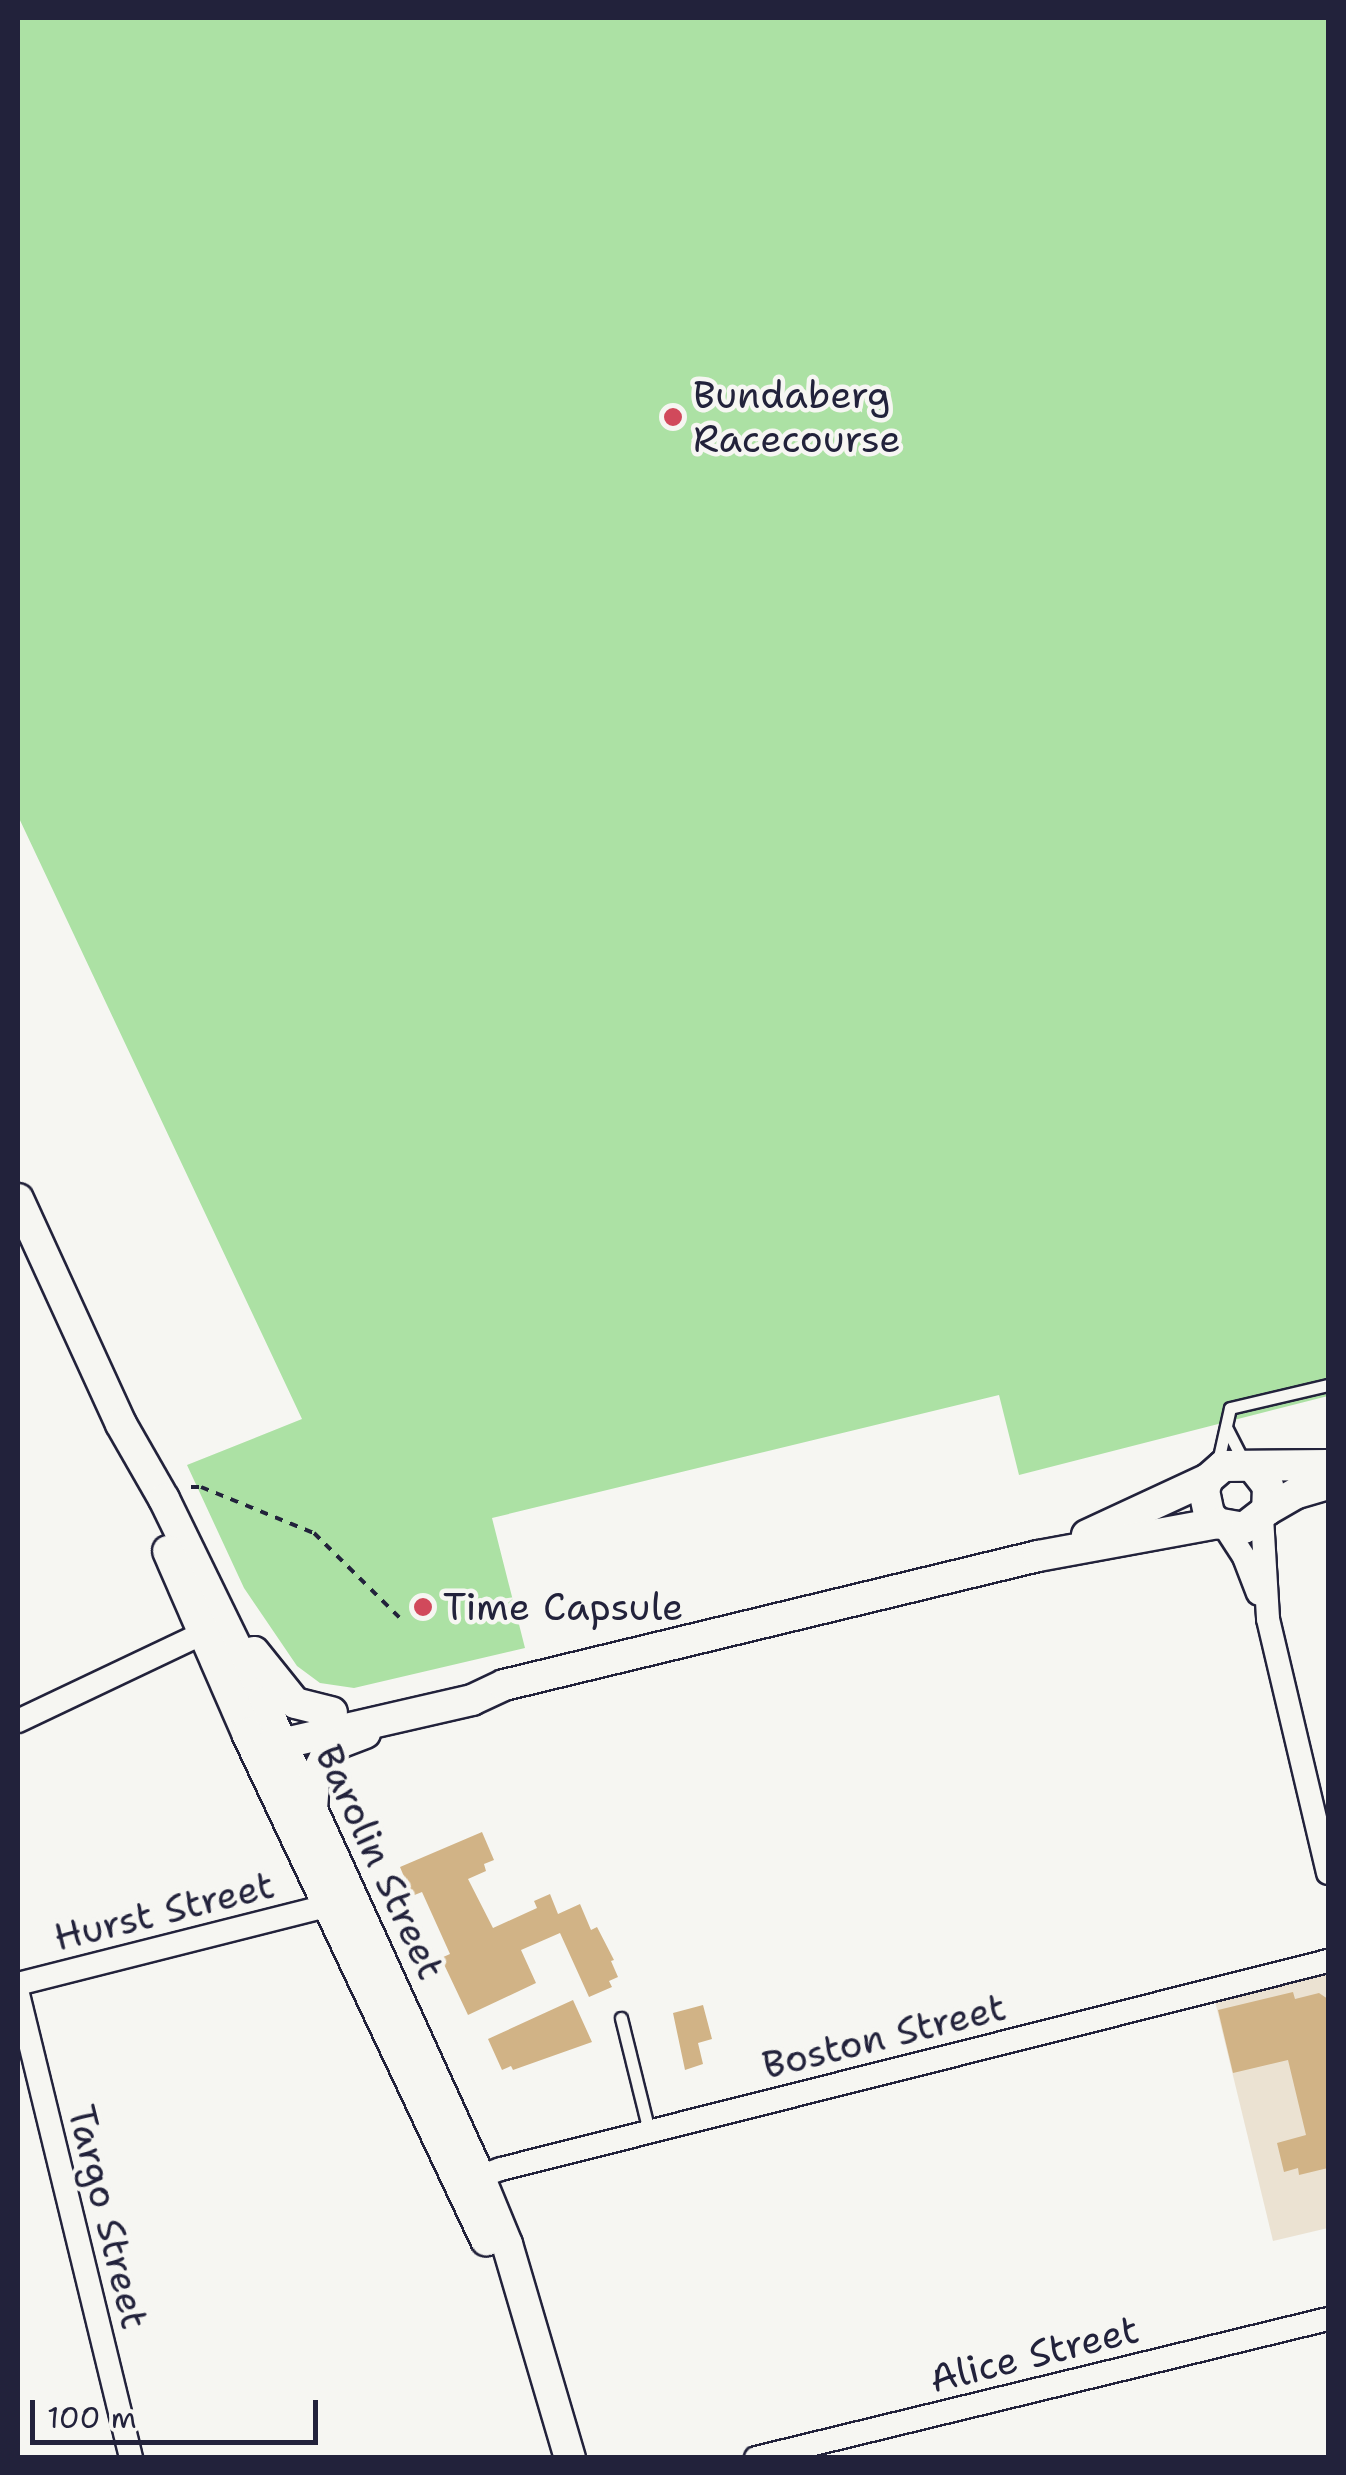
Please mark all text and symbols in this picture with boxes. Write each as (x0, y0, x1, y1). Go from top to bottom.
place label: Bundaberg Racecourse (693, 372, 901, 462)
marker: Bundaberg Racecourse (662, 406, 684, 428)
place label: Time Capsule (443, 1584, 684, 1630)
marker: Time Capsule (412, 1596, 434, 1618)
street label: Barolin Street (306, 1738, 454, 1986)
street label: Hurst Street (49, 1862, 279, 1960)
street label: Boston Street (758, 1984, 1010, 2088)
street label: Targo Street (58, 2100, 158, 2334)
street label: Alice Street (925, 2306, 1143, 2402)
scale bar (35, 2380, 322, 2442)
text: 100 m (47, 2397, 137, 2438)

